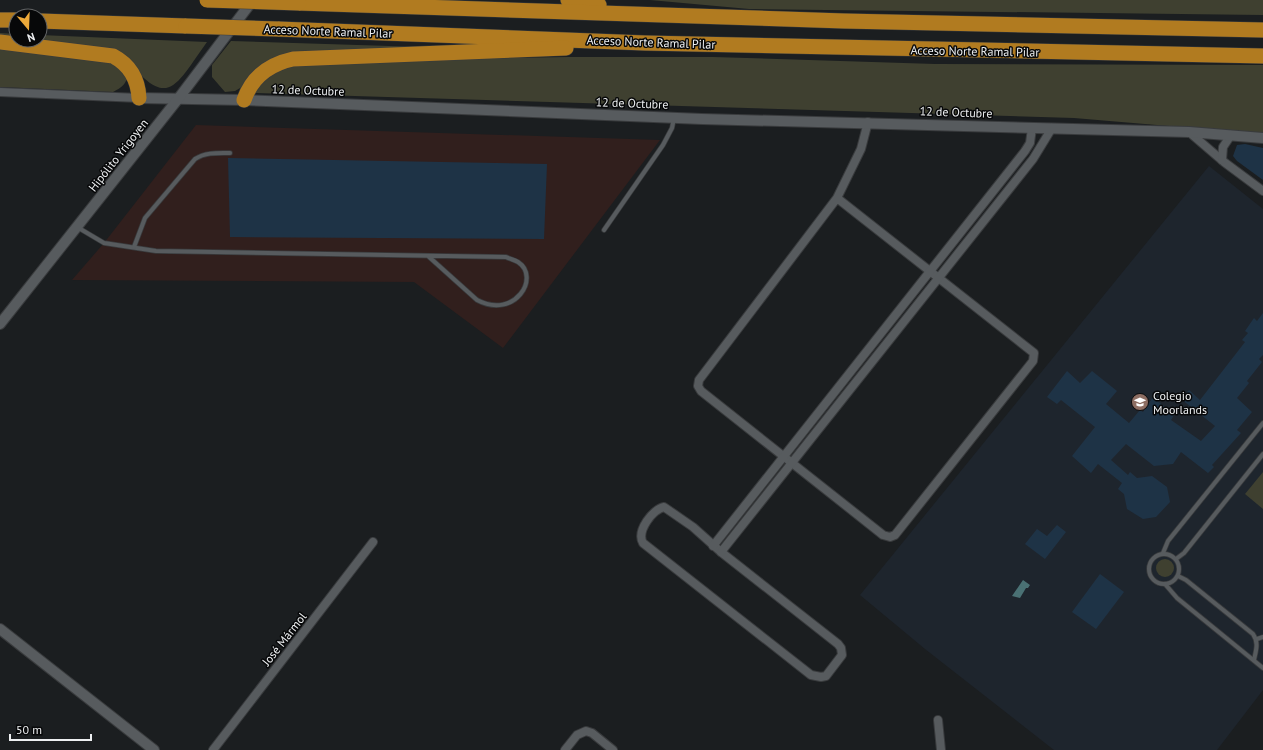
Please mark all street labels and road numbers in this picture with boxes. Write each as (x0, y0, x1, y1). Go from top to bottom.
street label: Acceso Norte Ramal Pilar (263, 21, 393, 41)
street label: Acceso Norte Ramal Pilar (586, 32, 716, 52)
street label: Acceso Norte Ramal Pilar (910, 42, 1040, 60)
street label: 12 de Octubre (271, 81, 345, 99)
street label: 12 de Octubre (595, 94, 669, 112)
street label: 12 de Octubre (919, 103, 993, 121)
street label: Hipólito Yrigoyen (85, 116, 151, 194)
street label: José Mármol (258, 609, 310, 669)

